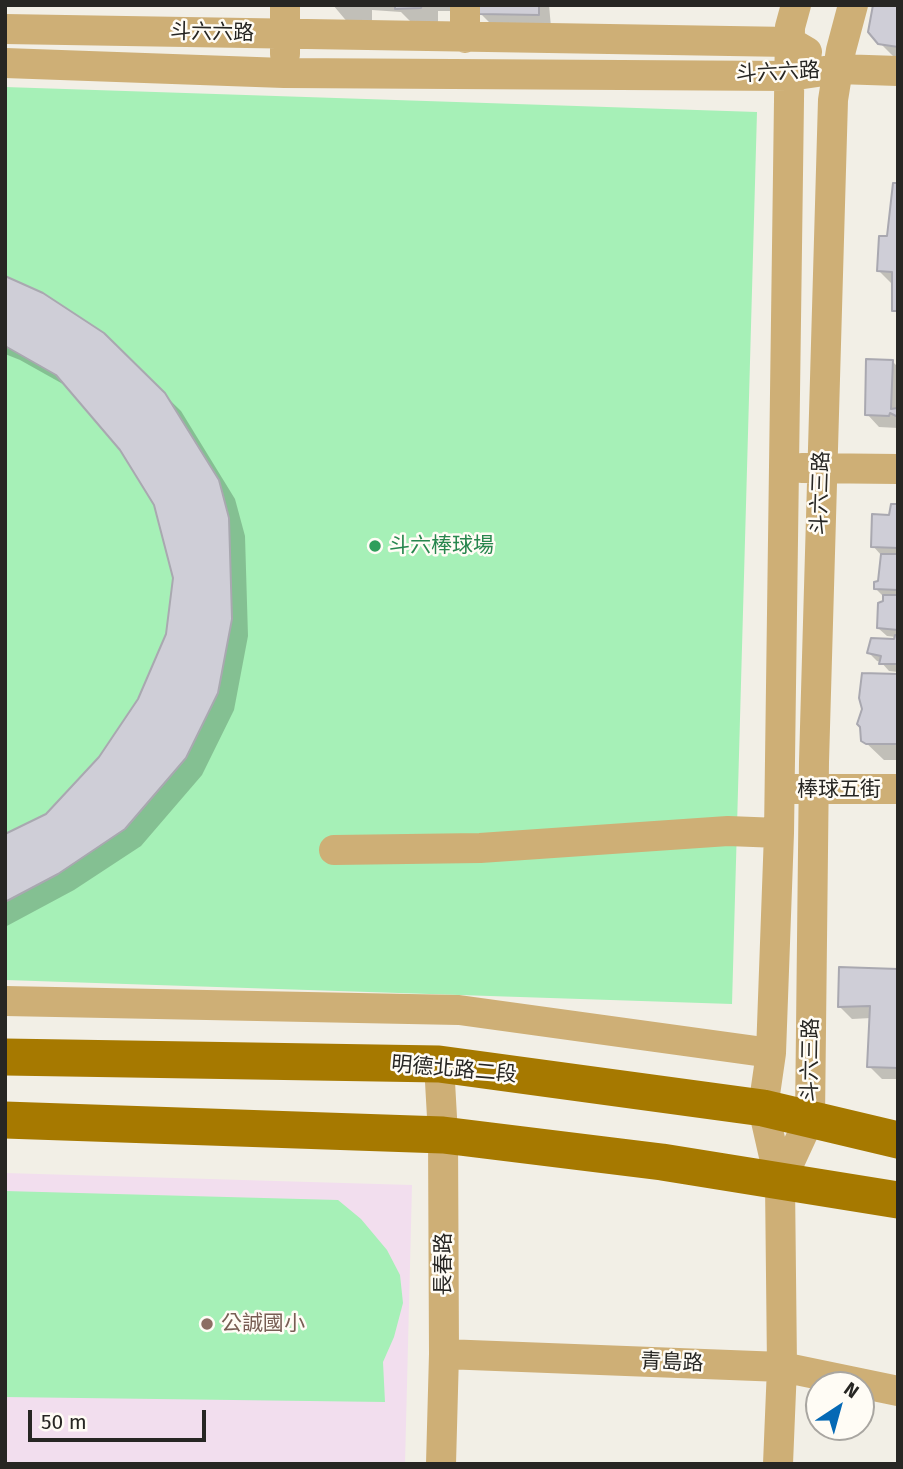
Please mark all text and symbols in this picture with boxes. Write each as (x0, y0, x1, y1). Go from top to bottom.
street label: 斗六六路 (170, 20, 254, 46)
street label: 斗六六路 (735, 58, 821, 88)
street label: 斗六三路 (807, 451, 835, 535)
place label: 斗六棒球場 (389, 533, 494, 559)
marker: 斗六棒球場 (367, 538, 383, 554)
street label: 棒球五街 (797, 777, 881, 803)
street label: 斗六三路 (798, 1018, 824, 1102)
street label: 明德北路二段 (390, 1052, 518, 1088)
street label: 長春路 (431, 1233, 457, 1295)
place label: 公誠國小 (221, 1311, 305, 1337)
marker: 公誠國小 (199, 1316, 215, 1332)
street label: 青島路 (640, 1349, 704, 1377)
north arrow (805, 1371, 875, 1441)
text: N (840, 1377, 863, 1403)
scale bar (32, 1396, 210, 1440)
text: 50 m (41, 1409, 87, 1435)

